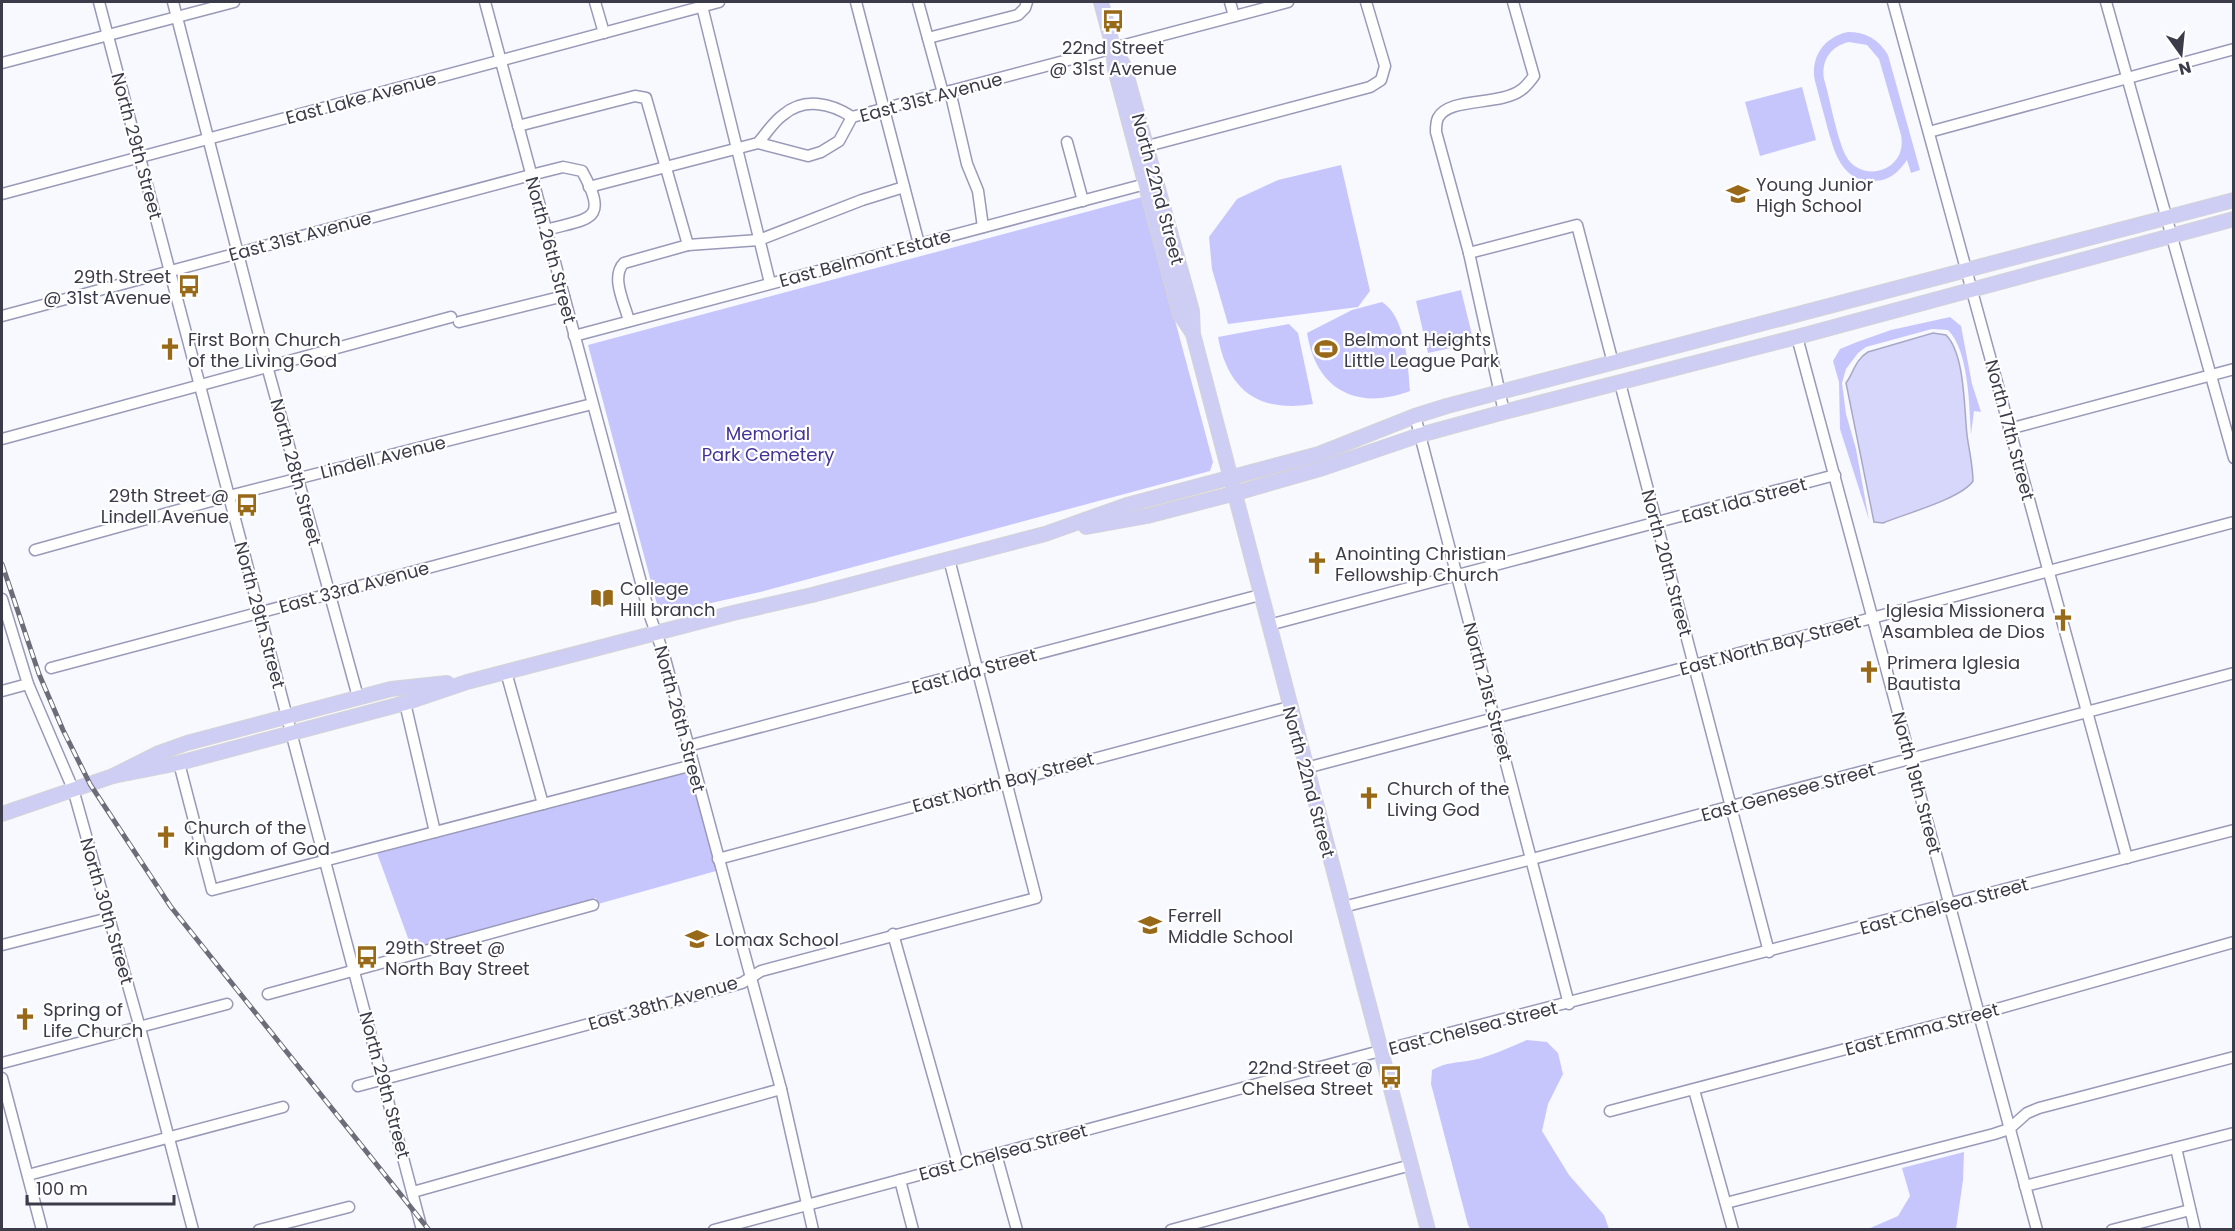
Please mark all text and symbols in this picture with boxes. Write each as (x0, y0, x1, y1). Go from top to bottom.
bus stop icon: 22nd Street @ 31st Avenue (1100, 8, 1126, 34)
north arrow (2151, 24, 2211, 84)
place label: 22nd Street @ 31st Avenue (1049, 35, 1177, 81)
text: N (2176, 55, 2194, 81)
street label: East Lake Avenue (283, 66, 439, 130)
street label: East 31st Avenue (857, 66, 1005, 128)
street label: North 29th Street (105, 70, 169, 222)
street label: North 22nd Street (1126, 111, 1190, 267)
place label: Young Junior High School (1756, 172, 1874, 218)
street label: North 26th Street (519, 174, 583, 326)
school or university icon: Young Junior High School (1725, 181, 1751, 207)
street label: East 31st Avenue (226, 205, 374, 267)
street label: East Belmont Estate (776, 223, 954, 293)
place label: 29th Street @ 31st Avenue (43, 264, 171, 310)
bus stop icon: 29th Street @ 31st Avenue (176, 273, 202, 299)
place label: First Born Church of the Living God (188, 327, 341, 373)
place label: Belmont Heights Little League Park (1344, 327, 1500, 373)
church icon: First Born Church of the Living God (157, 336, 183, 362)
sports icon: Belmont Heights Little League Park (1313, 336, 1339, 362)
street label: North 17th Street (1979, 357, 2041, 503)
street label: North 28th Street (264, 396, 328, 548)
park label: Memorial Park Cemetery (702, 421, 834, 467)
street label: Lindell Avenue (318, 429, 448, 485)
street label: East Ida Street (1679, 471, 1809, 529)
place label: 29th Street @ Lindell Avenue (101, 483, 229, 529)
street label: North 20th Street (1635, 487, 1699, 639)
bus stop icon: 29th Street @ Lindell Avenue (234, 492, 260, 518)
street label: North 29th Street (228, 539, 292, 691)
place label: Anointing Christian Fellowship Church (1335, 541, 1506, 587)
church icon: Anointing Christian Fellowship Church (1304, 550, 1330, 576)
street label: East 33rd Avenue (276, 555, 432, 619)
place label: College Hill branch (620, 576, 716, 622)
library icon: College Hill branch (589, 585, 615, 611)
place label: Iglesia Missionera Asamblea de Dios (1882, 598, 2045, 644)
church icon: Iglesia Missionera Asamblea de Dios (2050, 607, 2076, 633)
street label: East North Bay Street (1677, 609, 1863, 681)
street label: North 21st Street (1457, 620, 1519, 764)
street label: East Ida Street (909, 642, 1039, 700)
street label: North 26th Street (648, 643, 712, 795)
place label: Primera Iglesia Bautista (1887, 650, 2020, 696)
church icon: Primera Iglesia Bautista (1856, 659, 1882, 685)
street label: North 22nd Street (1277, 704, 1341, 860)
street label: North 19th Street (1886, 709, 1948, 857)
street label: East North Bay Street (910, 746, 1096, 818)
street label: East Genesee Street (1698, 757, 1878, 827)
place label: Church of the Living God (1387, 776, 1509, 822)
church icon: Church of the Living God (1356, 785, 1382, 811)
place label: Church of the Kingdom of God (184, 815, 330, 861)
church icon: Church of the Kingdom of God (153, 824, 179, 850)
street label: North 30th Street (74, 835, 140, 987)
street label: East Chelsea Street (1857, 871, 2031, 941)
place label: Ferrell Middle School (1168, 903, 1293, 949)
school or university icon: Ferrell Middle School (1137, 912, 1163, 938)
school or university icon: Lomax School (684, 926, 710, 952)
place label: Lomax School (715, 927, 839, 952)
place label: 29th Street @ North Bay Street (385, 935, 530, 981)
bus stop icon: 29th Street @ North Bay Street (354, 944, 380, 970)
street label: East 38th Avenue (585, 970, 741, 1036)
street label: East Chelsea Street (1386, 995, 1560, 1061)
street label: East Emma Street (1842, 996, 2002, 1062)
place label: Spring of Life Church (43, 997, 143, 1043)
church icon: Spring of Life Church (12, 1006, 38, 1032)
street label: North 29th Street (353, 1009, 417, 1161)
place label: 22nd Street @ Chelsea Street (1242, 1055, 1373, 1101)
bus stop icon: 22nd Street @ Chelsea Street (1378, 1064, 1404, 1090)
street label: East Chelsea Street (916, 1117, 1090, 1187)
scale bar (27, 1168, 174, 1206)
text: 100 m (36, 1176, 88, 1201)

